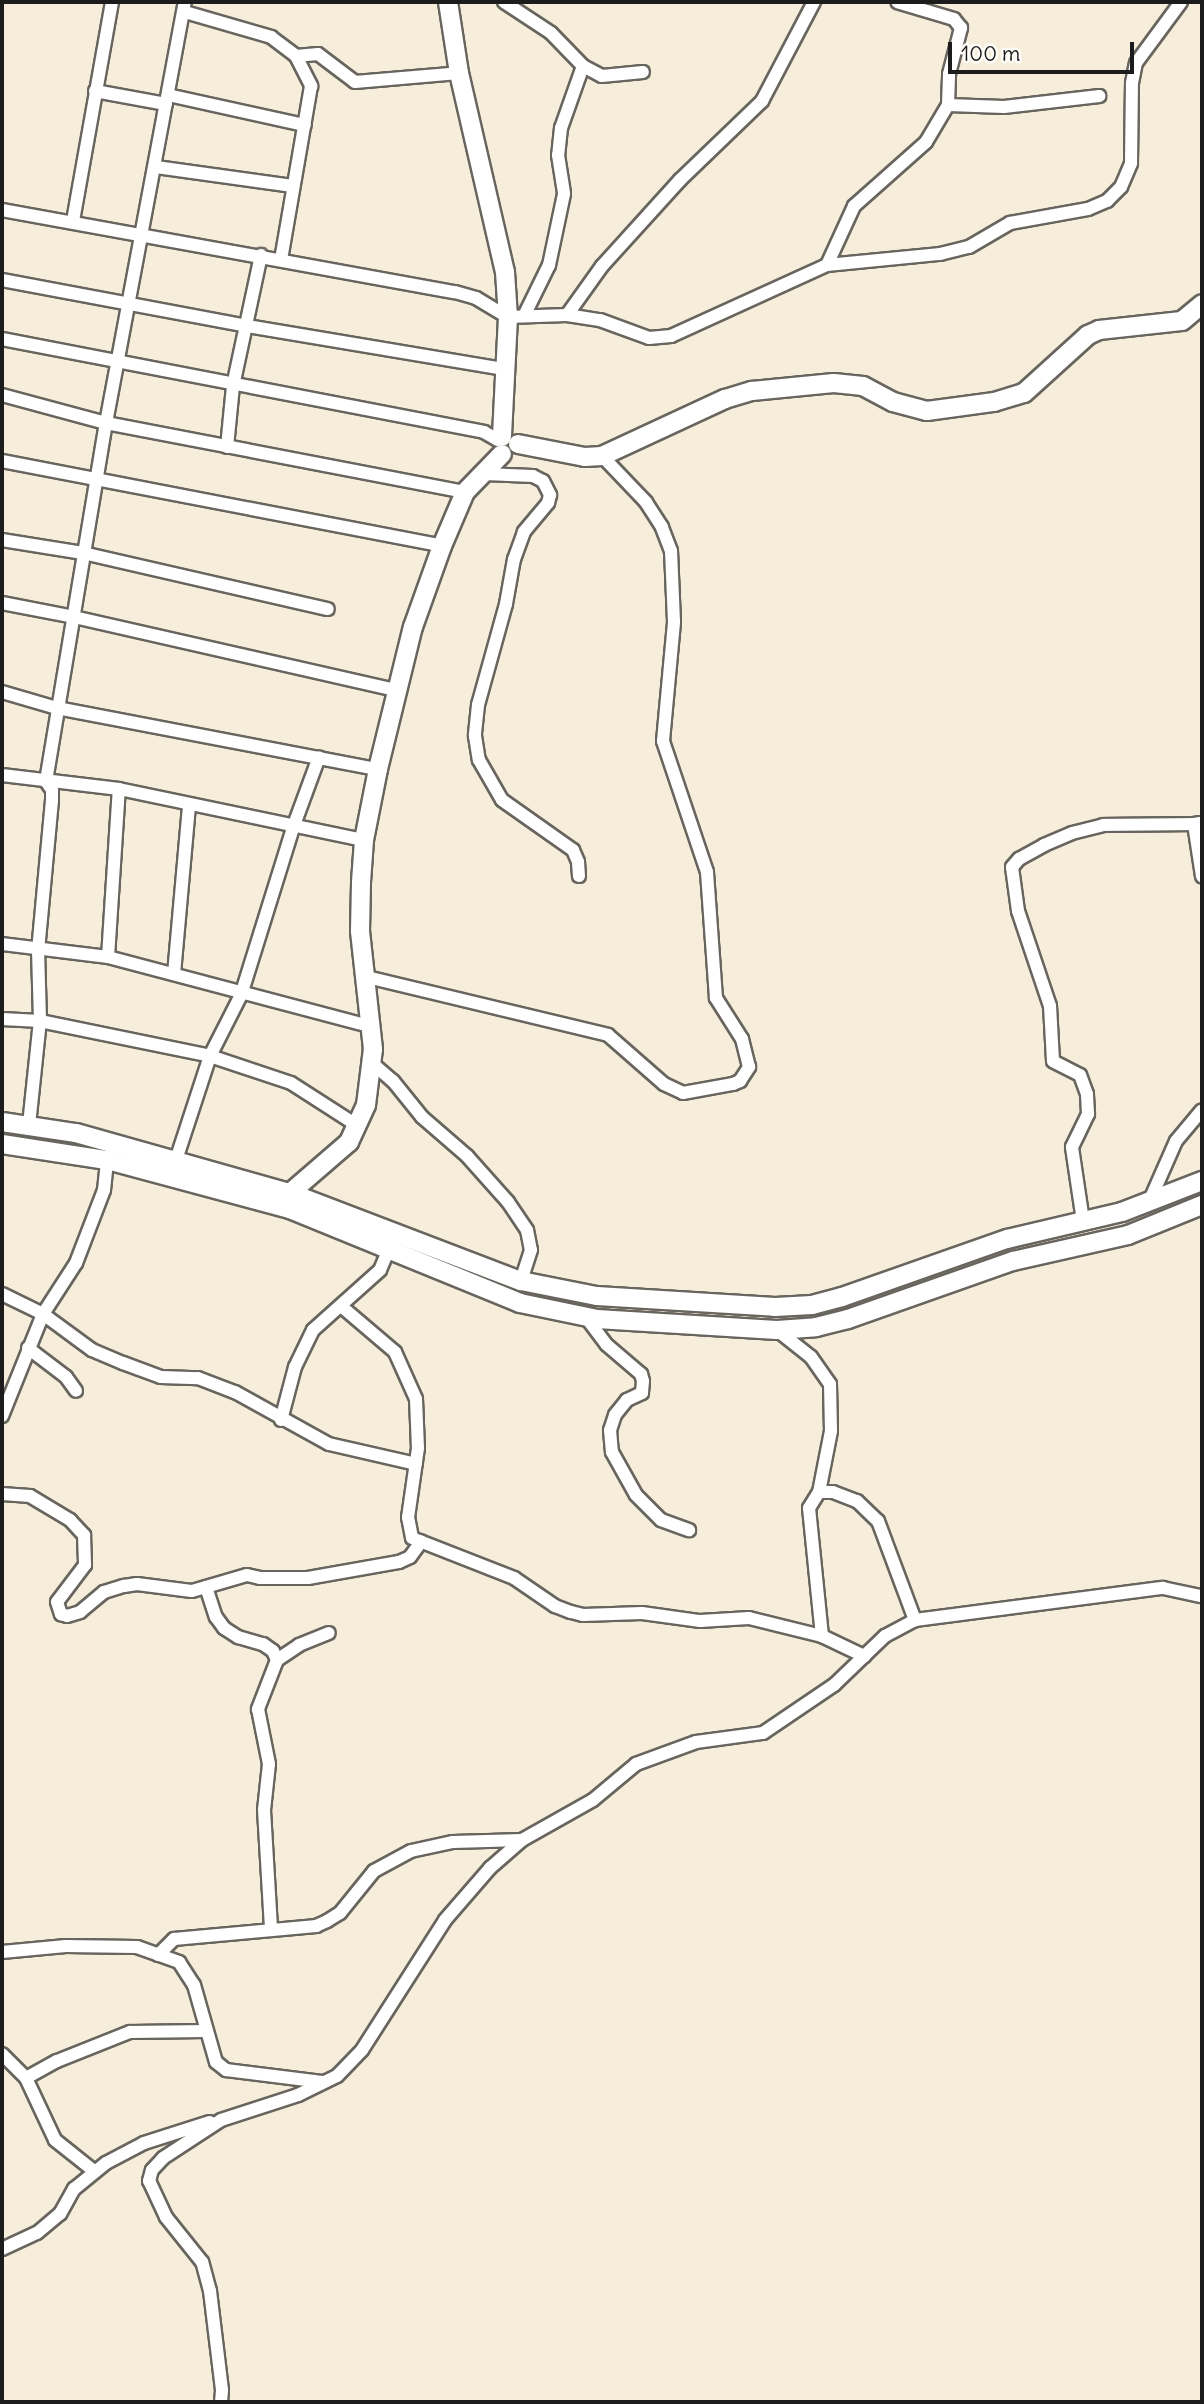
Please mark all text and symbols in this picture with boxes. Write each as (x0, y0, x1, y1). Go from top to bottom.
scale bar (952, 28, 1138, 72)
text: 100 m (961, 40, 1020, 67)

